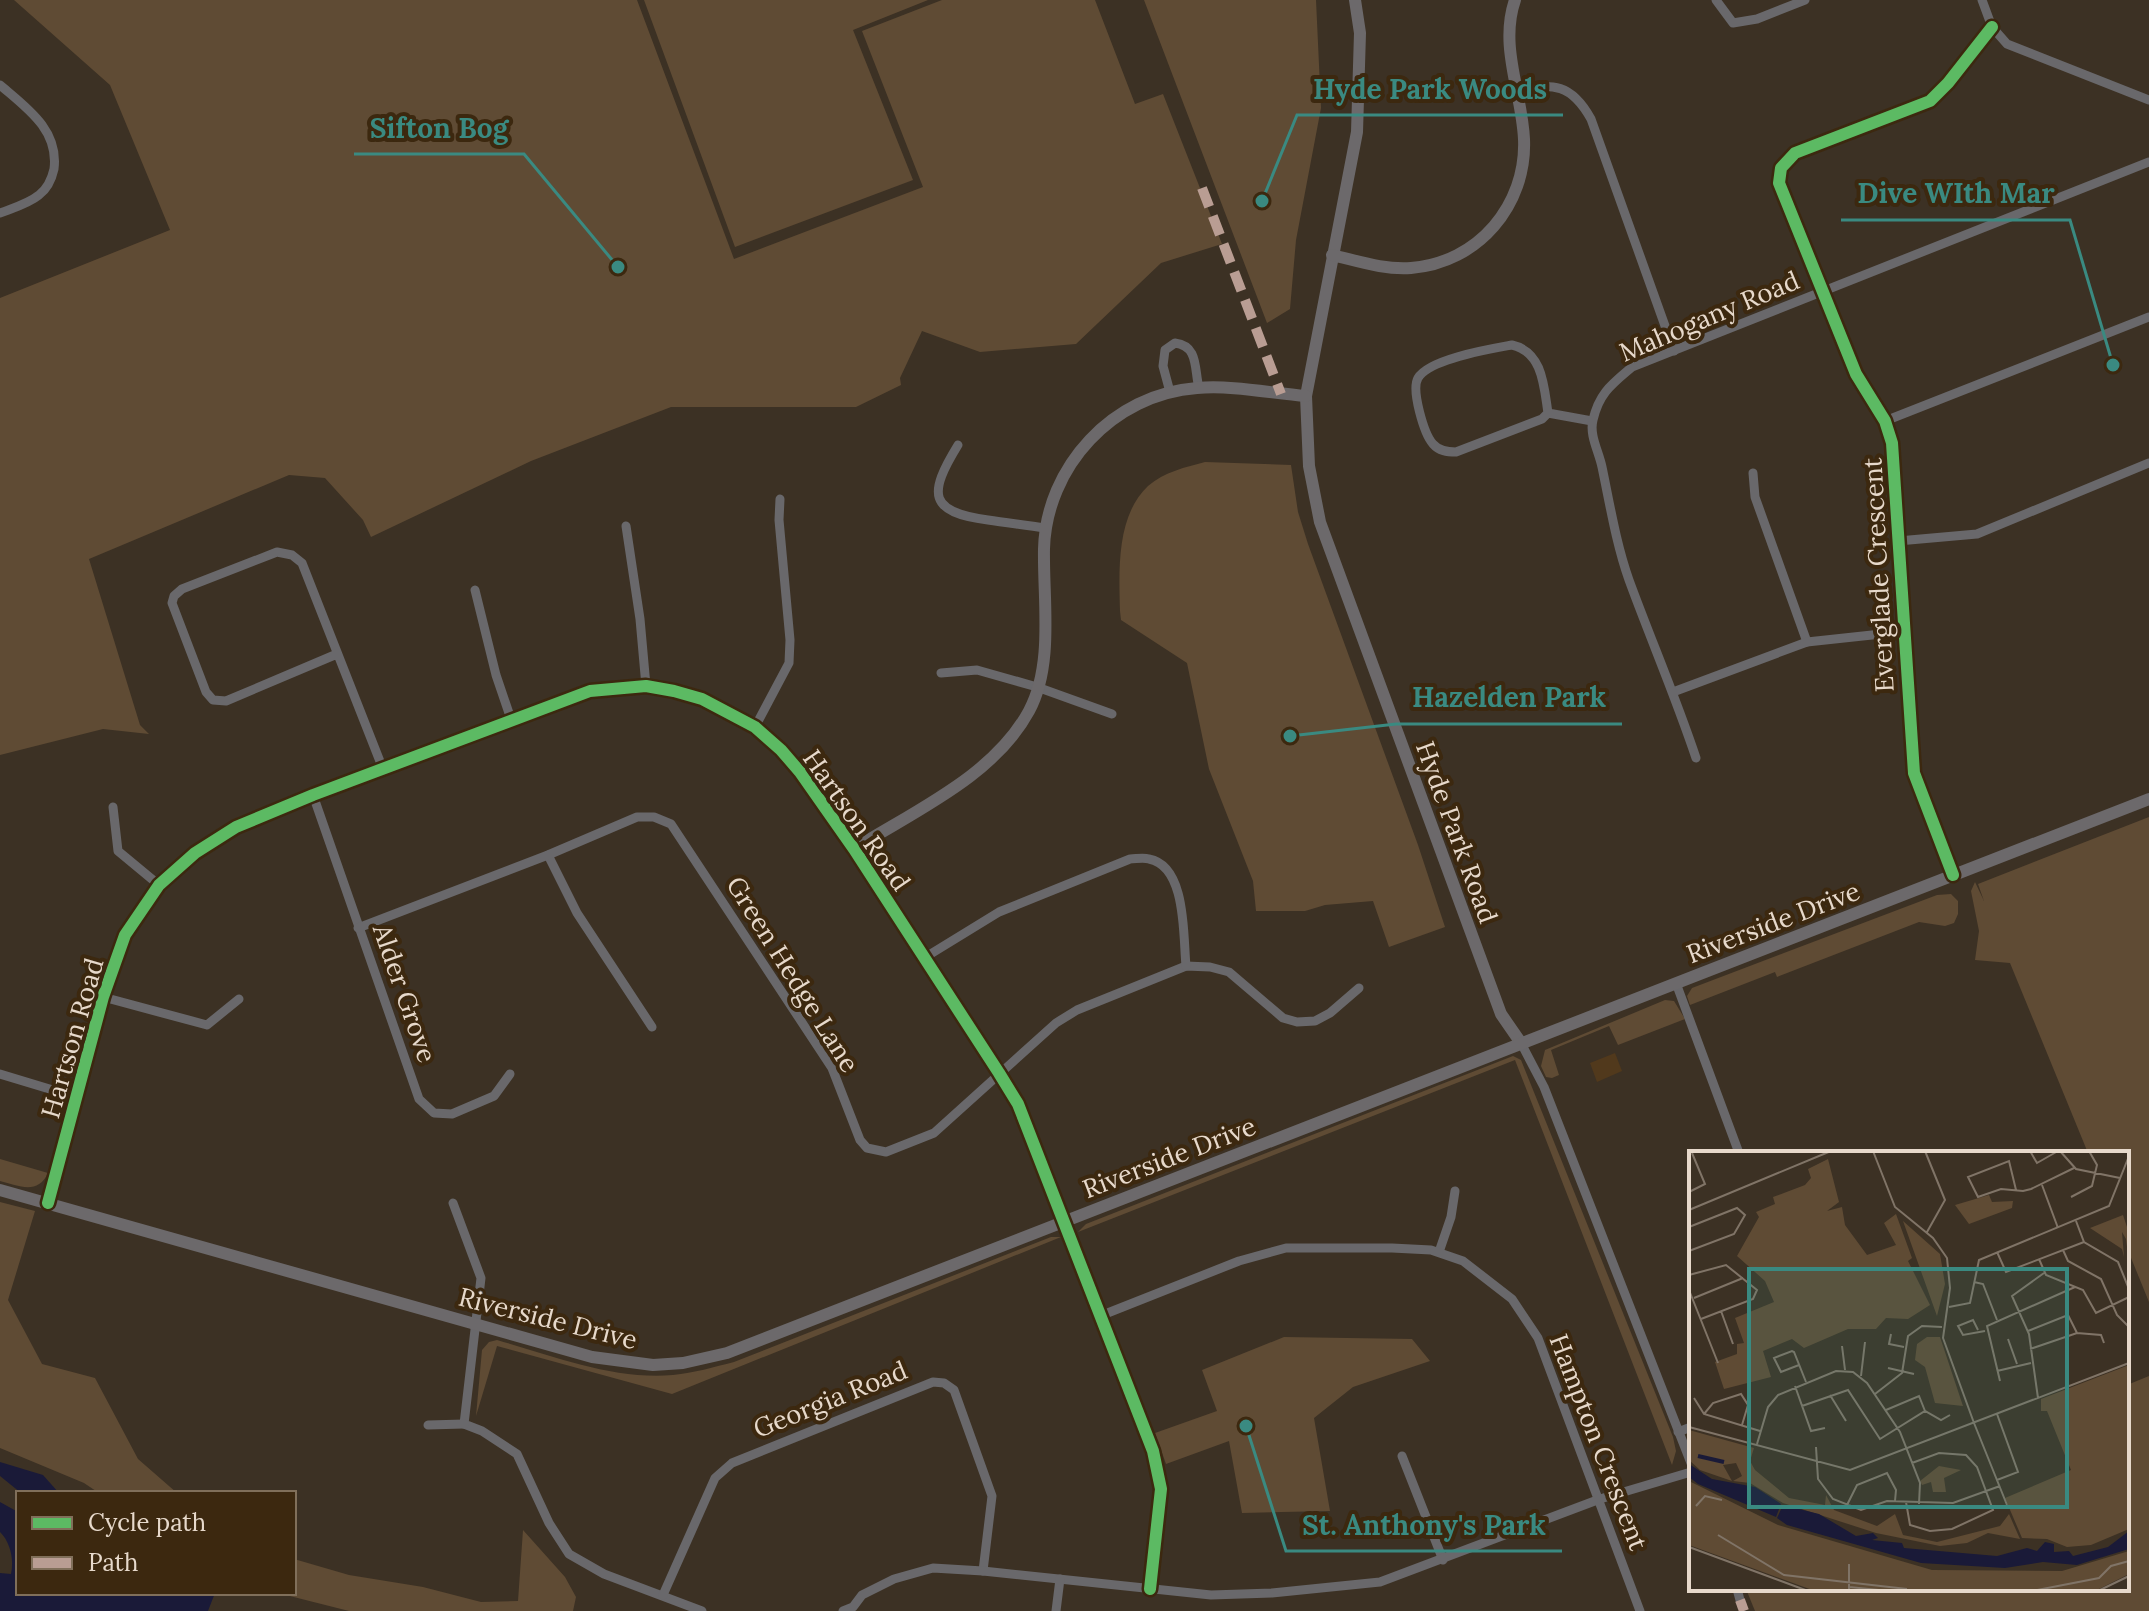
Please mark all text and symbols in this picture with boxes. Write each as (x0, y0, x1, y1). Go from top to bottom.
callout: Hyde Park Woods (1297, 63, 1563, 115)
text: Hyde Park Woods (1313, 71, 1547, 107)
callout: Sifton Bog (354, 102, 524, 154)
text: Sifton Bog (370, 110, 510, 146)
callout: Dive WIth Mar (1841, 168, 2070, 220)
text: Dive WIth Mar (1857, 175, 2055, 211)
street label: Mahogany Road (1614, 263, 1804, 369)
street label: Everglade Crescent (1855, 457, 1901, 693)
callout: Hazelden Park (1396, 672, 1622, 724)
text: Hazelden Park (1412, 679, 1606, 715)
street label: Hyde Park Road (1409, 737, 1505, 927)
street label: Hartson Road (796, 743, 918, 897)
street label: Green Hedge Lane (719, 870, 867, 1078)
street label: Riverside Drive (1682, 874, 1864, 970)
street label: Alder Grove (366, 919, 444, 1067)
street label: Hartson Road (33, 954, 111, 1122)
street label: Riverside Drive (1078, 1109, 1260, 1205)
inset map (1689, 1151, 2129, 1591)
street label: Riverside Drive (455, 1280, 641, 1356)
street label: Hampton Crescent (1543, 1329, 1655, 1555)
street label: Georgia Road (748, 1353, 912, 1445)
legend (16, 1491, 296, 1595)
callout: St. Anthony's Park (1286, 1499, 1562, 1551)
text: Cycle path (88, 1507, 206, 1538)
text: St. Anthony's Park (1302, 1507, 1546, 1543)
text: Path (88, 1547, 138, 1578)

